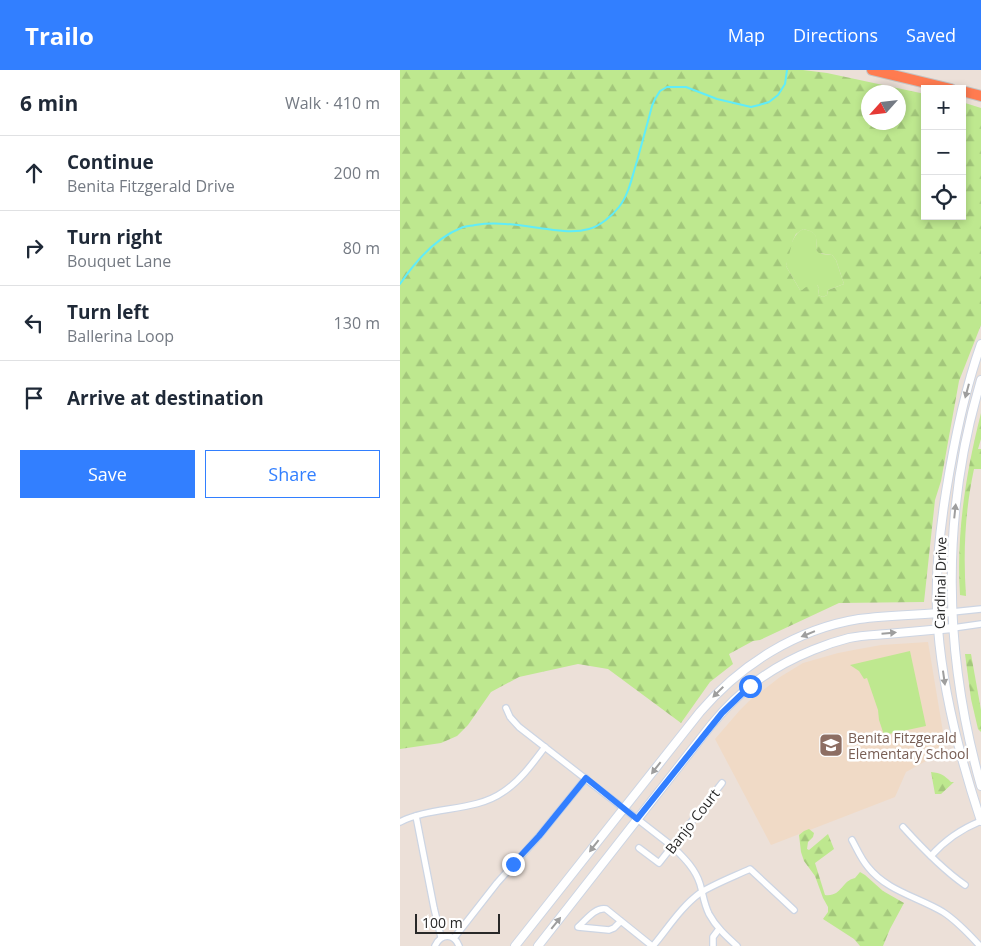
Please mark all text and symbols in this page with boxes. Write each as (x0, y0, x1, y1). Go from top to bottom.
text: Trailo (25, 19, 94, 52)
text: Map (728, 23, 765, 47)
text: Directions (793, 23, 878, 47)
text: Saved (906, 23, 956, 47)
north arrow (861, 85, 906, 130)
map controls (921, 85, 966, 220)
button: + (921, 85, 966, 130)
text: 6 min (20, 89, 78, 117)
text: Walk · 410 m (285, 92, 380, 114)
button: − (921, 130, 966, 175)
text: Continue (67, 149, 154, 175)
icon: ahead (20, 159, 48, 187)
text: 200 m (334, 162, 380, 184)
text: Benita Fitzgerald Drive (67, 175, 235, 197)
button: locate (921, 175, 966, 220)
text: Turn right (67, 224, 162, 250)
icon: right (20, 234, 48, 262)
text: 80 m (343, 237, 380, 259)
text: Bouquet Lane (67, 250, 171, 272)
text: Turn left (67, 299, 149, 325)
icon: left (20, 309, 48, 337)
text: 130 m (334, 312, 380, 334)
text: Ballerina Loop (67, 325, 174, 347)
one-way arrow (963, 383, 971, 398)
icon: arrive (20, 384, 48, 412)
text: Arrive at destination (67, 385, 264, 411)
button: Save (20, 450, 195, 498)
button: Share (205, 450, 380, 498)
one-way arrow (951, 502, 959, 518)
street label: Cardinal Drive (930, 537, 950, 629)
one-way arrow (881, 629, 897, 637)
one-way arrow (800, 630, 815, 638)
one-way arrow (940, 670, 948, 686)
route start (739, 675, 762, 698)
one-way arrow (712, 686, 724, 698)
place label: Benita Fitzgerald Elementary School (848, 728, 969, 763)
school or university icon: Benita Fitzgerald Elementary School (818, 732, 844, 758)
one-way arrow (651, 761, 661, 775)
street label: Banjo Court (661, 785, 723, 857)
one-way arrow (588, 840, 599, 853)
route end (502, 853, 525, 876)
scale bar (415, 911, 500, 934)
text: 100 m (422, 913, 463, 932)
one-way arrow (550, 917, 561, 930)

